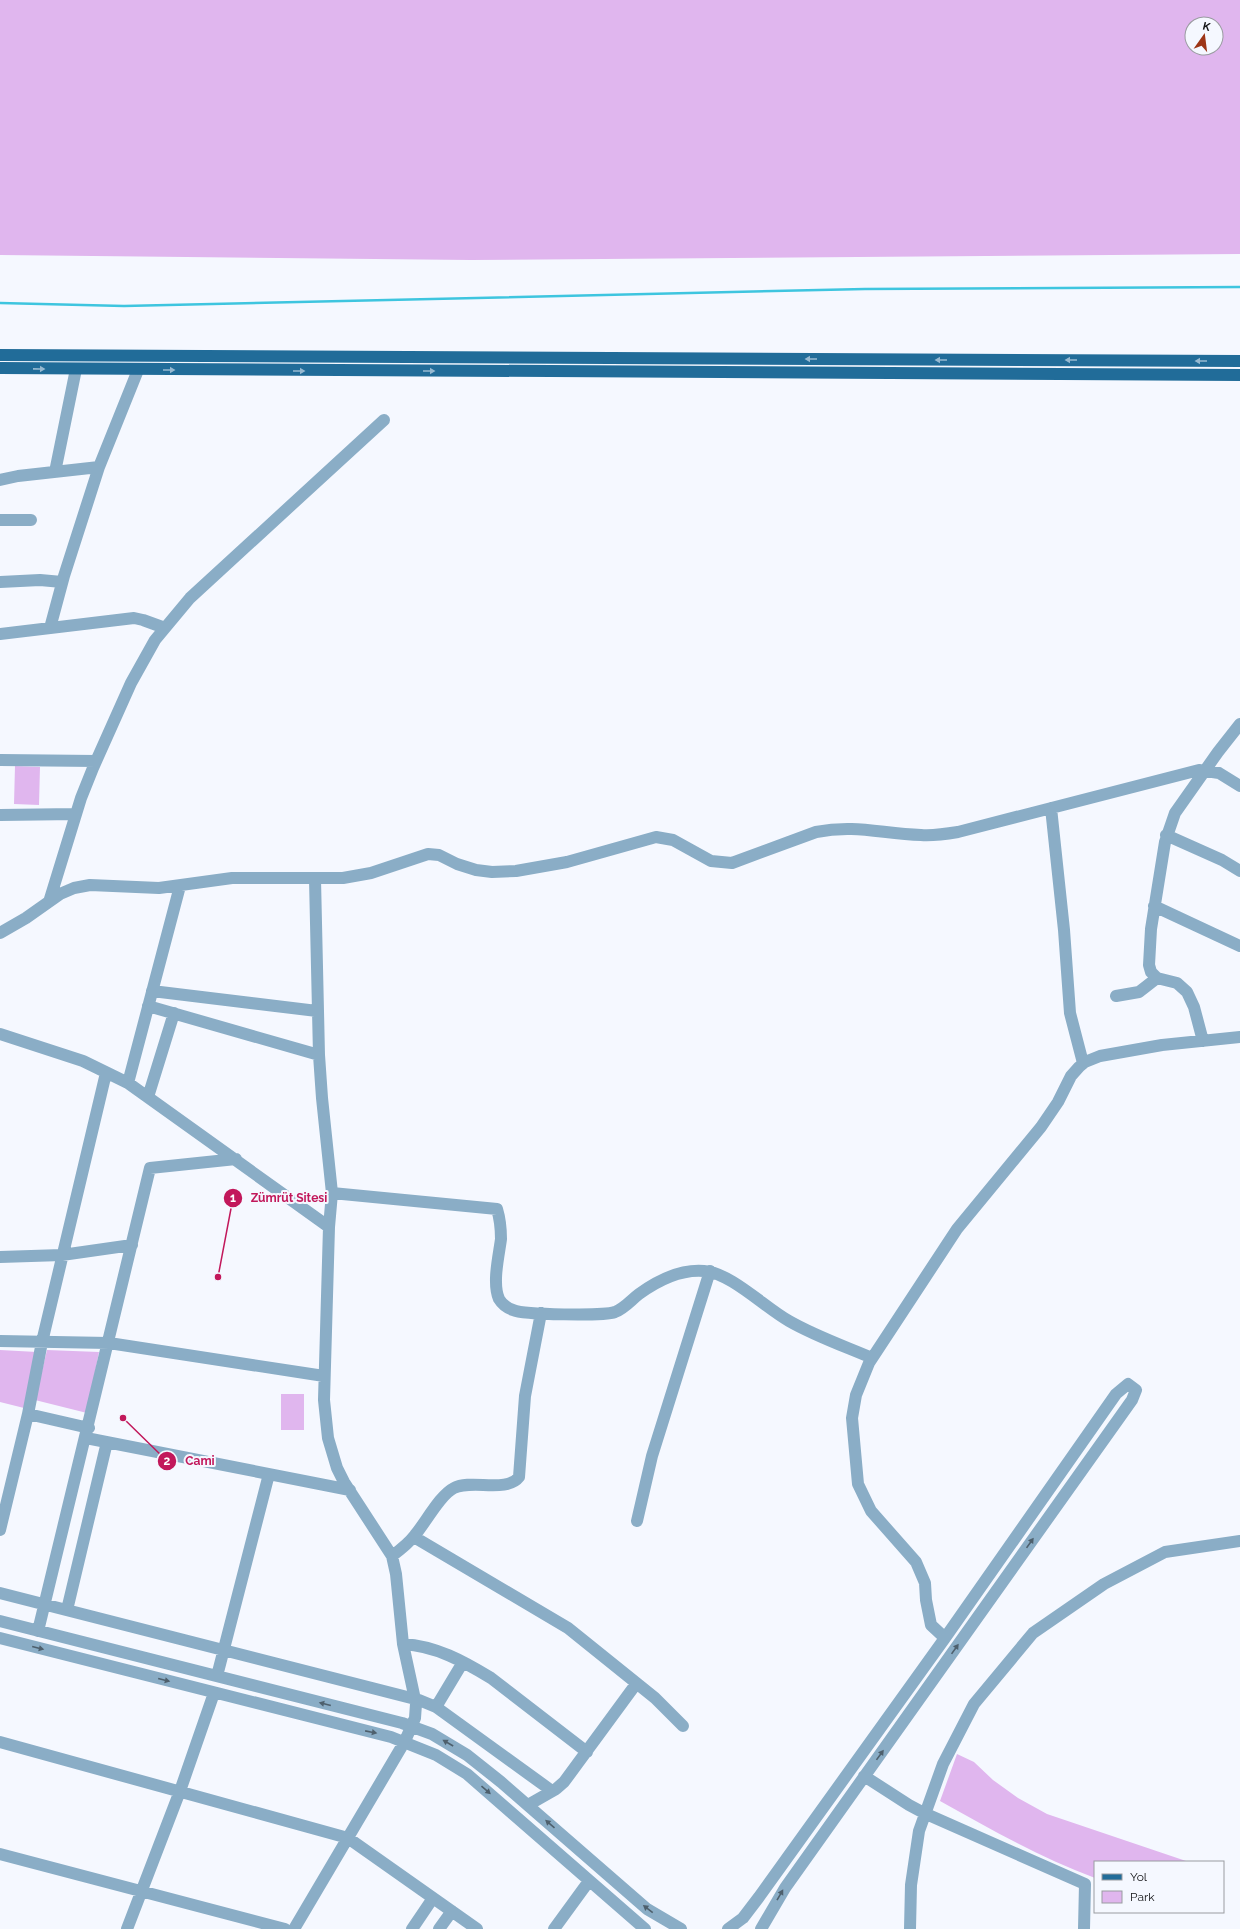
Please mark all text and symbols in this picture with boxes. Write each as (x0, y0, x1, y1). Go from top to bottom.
north arrow (1184, 16, 1224, 56)
text: K (1201, 20, 1212, 34)
one-way arrow (804, 356, 817, 362)
one-way arrow (934, 357, 947, 363)
one-way arrow (1064, 357, 1077, 363)
one-way arrow (1194, 358, 1207, 364)
one-way arrow (33, 366, 46, 372)
one-way arrow (163, 367, 176, 373)
one-way arrow (293, 368, 306, 374)
one-way arrow (423, 368, 436, 374)
callout: Zümrüt Sitesi (223, 1186, 336, 1210)
text: 1 (230, 1191, 236, 1205)
text: Zümrüt Sitesi (251, 1191, 327, 1205)
callout: Cami (157, 1449, 222, 1473)
text: 2 (164, 1454, 171, 1468)
text: Cami (185, 1454, 215, 1468)
one-way arrow (1026, 1538, 1034, 1548)
one-way arrow (951, 1644, 959, 1654)
one-way arrow (32, 1645, 44, 1651)
one-way arrow (158, 1677, 170, 1683)
one-way arrow (319, 1701, 331, 1707)
one-way arrow (365, 1729, 377, 1735)
one-way arrow (442, 1739, 454, 1746)
one-way arrow (876, 1750, 884, 1760)
one-way arrow (481, 1785, 491, 1794)
one-way arrow (544, 1820, 555, 1829)
legend (1094, 1861, 1224, 1913)
text: Yol (1130, 1870, 1148, 1884)
one-way arrow (777, 1889, 784, 1901)
text: Park (1130, 1890, 1155, 1904)
one-way arrow (642, 1905, 653, 1914)

